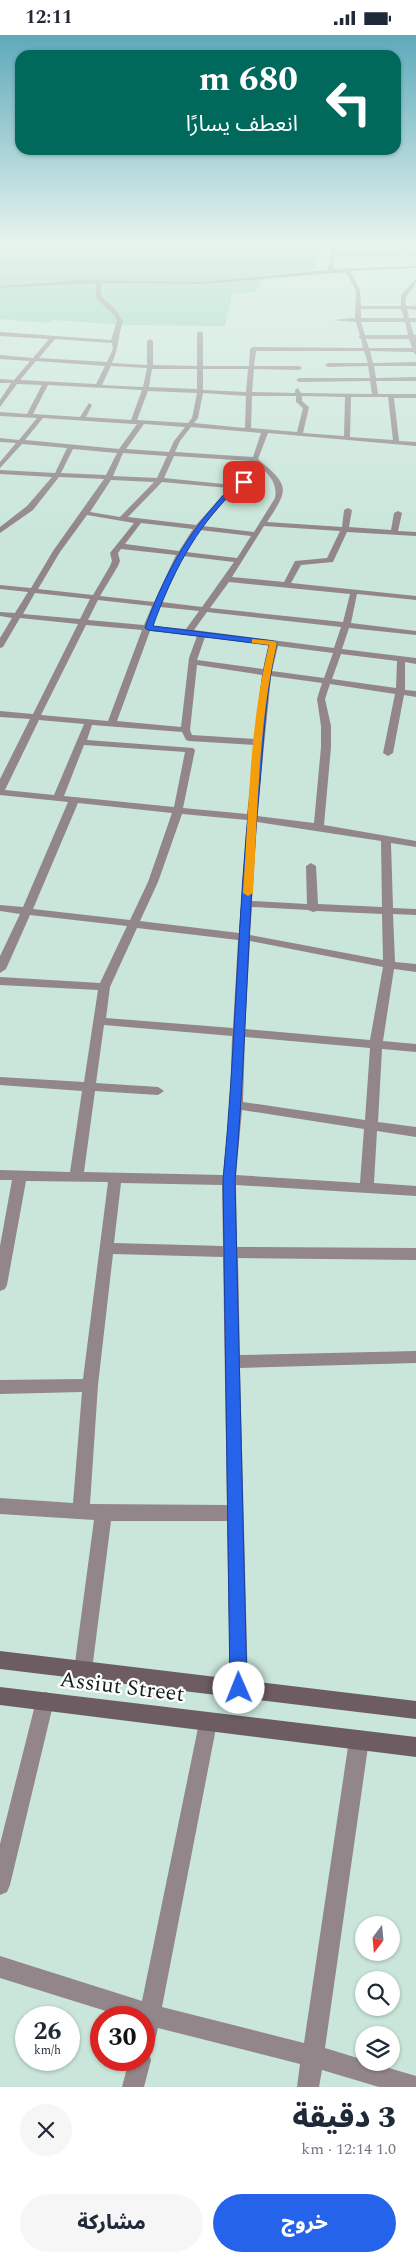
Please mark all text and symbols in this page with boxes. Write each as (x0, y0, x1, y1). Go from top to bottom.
text: 12:11 (25, 3, 73, 32)
text: 680 m (199, 53, 298, 106)
icon: left (316, 70, 381, 135)
text: انعطف يسارًا (186, 108, 298, 141)
pin (223, 461, 265, 503)
icon: arrive (230, 468, 258, 496)
position arrow (212, 1661, 264, 1713)
street label: Assiut Street (58, 1663, 186, 1711)
north arrow (355, 1916, 400, 1961)
map controls (355, 1916, 400, 2071)
button: search (355, 1971, 400, 2016)
speed limit sign: 30 (90, 2006, 155, 2071)
text: 26 (33, 2013, 62, 2051)
button: layers (355, 2026, 400, 2071)
text: km/h (34, 2041, 61, 2060)
text: 3 دقيقة (292, 2095, 396, 2141)
button: close (20, 2104, 72, 2156)
text: 1.0 km · 12:14 (301, 2137, 396, 2161)
button: مشاركة (20, 2194, 203, 2252)
button: خروج (213, 2194, 396, 2252)

